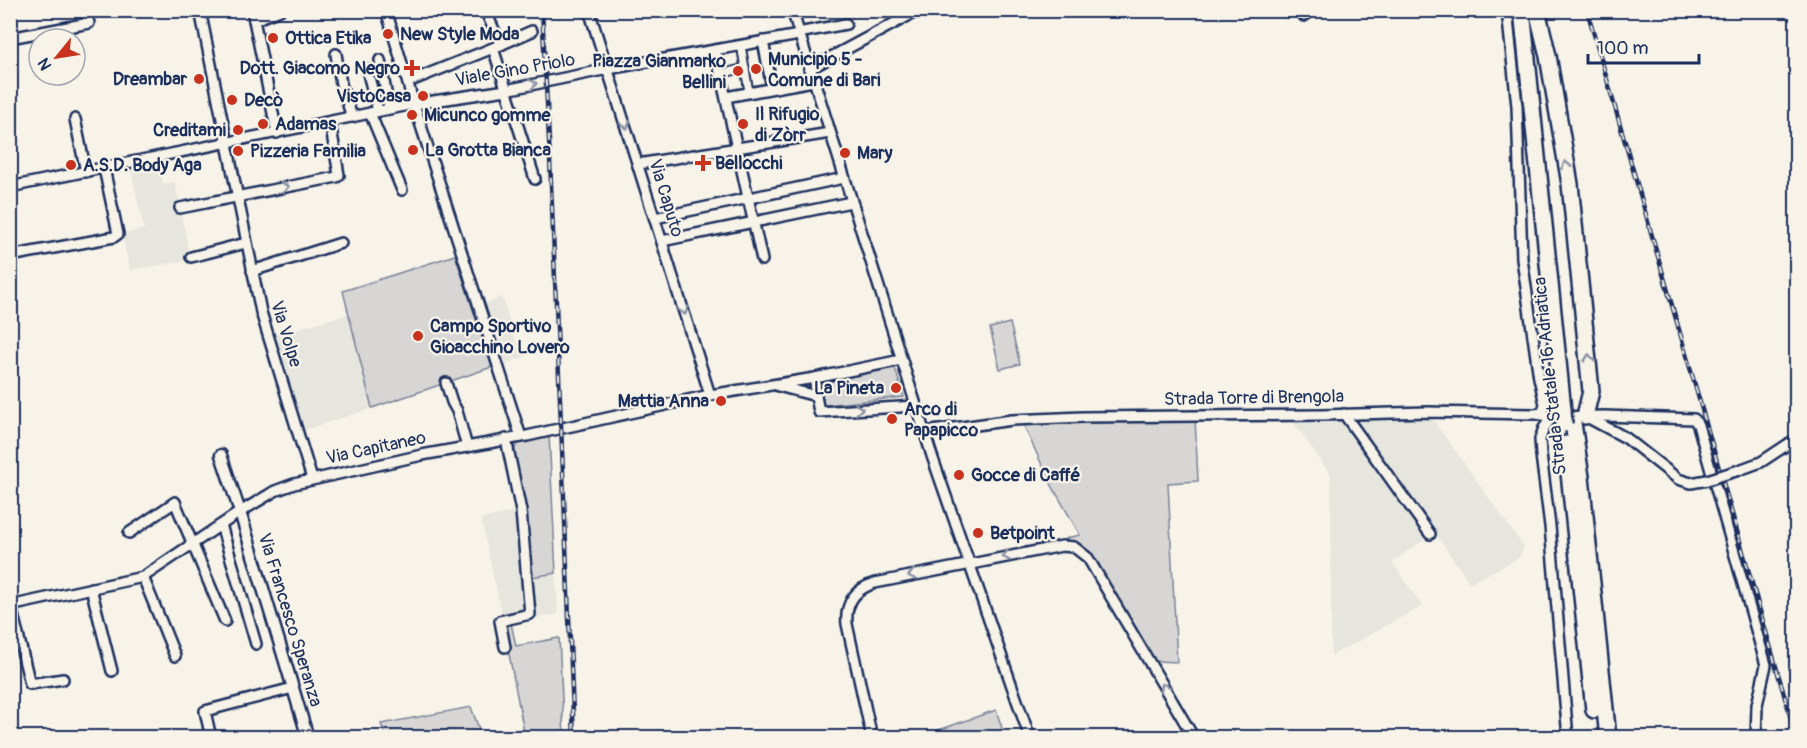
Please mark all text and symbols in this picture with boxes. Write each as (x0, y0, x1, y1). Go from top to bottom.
place label: New Style Moda (400, 23, 520, 46)
north arrow (27, 27, 87, 87)
place label: Ottica Etika (285, 27, 372, 50)
marker: New Style Moda (381, 27, 395, 41)
scale bar (1588, 27, 1699, 65)
marker: Ottica Etika (266, 31, 280, 45)
text: 100 m (1597, 37, 1649, 60)
street label: Viale Gino Priolo (453, 48, 577, 92)
place label: Municipio 5 - Comune di Bari (768, 48, 880, 92)
place label: Piazza Gianmarko Bellini (592, 50, 726, 94)
text: N (33, 54, 56, 74)
place label: Dott. Giacomo Negro (240, 57, 400, 80)
marker: Dott. Giacomo Negro (405, 61, 419, 75)
marker: Municipio 5 - Comune di Bari (749, 62, 763, 76)
marker: Piazza Gianmarko Bellini (731, 64, 745, 78)
place label: Dreambar (113, 68, 188, 91)
marker: Dreambar (192, 72, 206, 86)
one-way arrow (528, 79, 538, 92)
place label: VistoCasa (336, 85, 412, 108)
place label: Decò (244, 89, 283, 112)
marker: VistoCasa (416, 89, 430, 103)
marker: Decò (225, 93, 239, 107)
place label: Il Rifugio di Zòrr (755, 103, 820, 147)
place label: Micunco gomme (424, 104, 551, 127)
marker: Micunco gomme (405, 108, 419, 122)
place label: Adamas (275, 113, 337, 136)
marker: Adamas (256, 117, 270, 131)
marker: Il Rifugio di Zòrr (736, 117, 750, 131)
place label: Creditami (153, 119, 226, 142)
one-way arrow (619, 119, 631, 130)
marker: Creditami (231, 123, 245, 137)
place label: La Grotta Bianca (425, 139, 551, 162)
place label: Pizzeria Familia (250, 140, 366, 163)
place label: Mary (857, 142, 893, 165)
marker: La Grotta Bianca (406, 143, 420, 157)
marker: Pizzeria Familia (231, 144, 245, 158)
marker: Mary (838, 146, 852, 160)
place label: Bellocchi (715, 152, 782, 175)
place label: A.S.D. Body Aga (83, 154, 202, 177)
street label: Via Caputo (643, 156, 689, 240)
marker: Bellocchi (696, 156, 710, 170)
marker: A.S.D. Body Aga (64, 158, 78, 172)
one-way arrow (1560, 160, 1573, 170)
one-way arrow (280, 181, 290, 194)
street label: Strada Statale 16 Adriatica (1528, 276, 1572, 476)
street label: Via Volpe (265, 298, 307, 370)
one-way arrow (677, 305, 689, 316)
place label: Campo Sportivo Gioacchino Lovero (430, 315, 570, 359)
marker: Campo Sportivo Gioacchino Lovero (411, 329, 425, 343)
one-way arrow (1582, 354, 1595, 363)
place label: La Pineta (814, 377, 885, 400)
marker: La Pineta (889, 381, 903, 395)
street label: Strada Torre di Brengola (1164, 385, 1344, 411)
place label: Mattia Anna (618, 390, 710, 413)
marker: Mattia Anna (714, 394, 728, 408)
place label: Arco di Papapicco (904, 398, 978, 442)
one-way arrow (855, 403, 864, 416)
marker: Arco di Papapicco (885, 412, 899, 426)
street label: Via Capitaneo (324, 426, 428, 470)
place label: Gocce di Caffé (971, 464, 1081, 487)
marker: Gocce di Caffé (952, 468, 966, 482)
place label: Betpoint (990, 522, 1056, 545)
marker: Betpoint (971, 526, 985, 540)
street label: Via Francesco Speranza (253, 530, 327, 710)
one-way arrow (1001, 549, 1011, 562)
one-way arrow (908, 568, 918, 581)
one-way arrow (1160, 683, 1171, 693)

